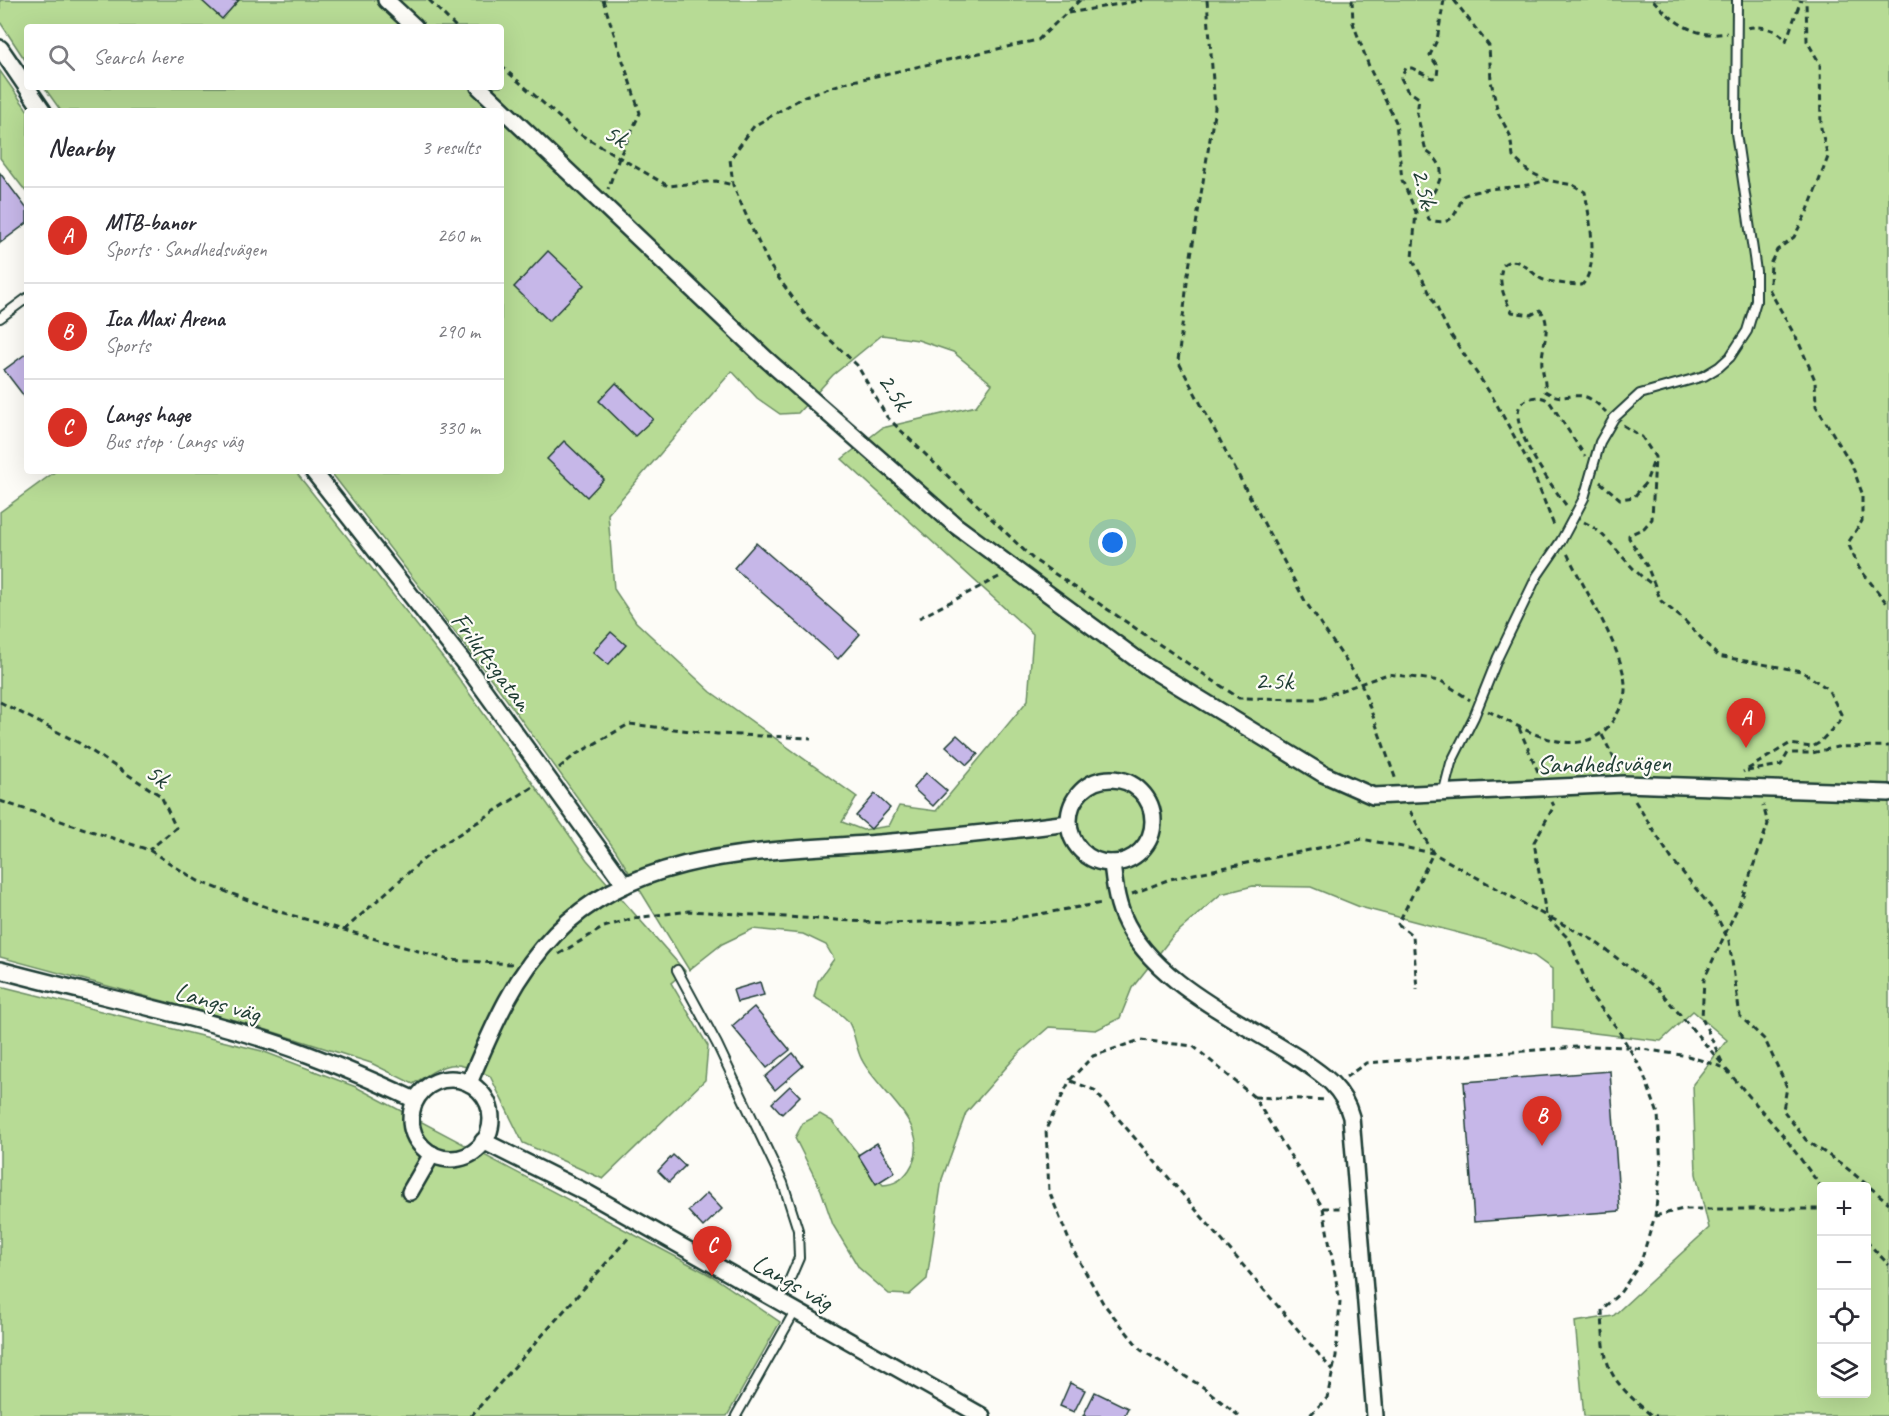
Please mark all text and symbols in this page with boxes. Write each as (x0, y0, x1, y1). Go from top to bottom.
search box (24, 24, 504, 90)
icon: search (45, 41, 78, 74)
text: Search here (93, 43, 183, 71)
street label: 5k (598, 116, 635, 156)
text: Nearby (48, 131, 113, 164)
text: 3 results (421, 135, 480, 160)
street label: 2.5k (1404, 165, 1446, 212)
text: MTB-banor (105, 209, 195, 237)
text: A (62, 223, 73, 248)
text: 260 m (437, 223, 480, 248)
text: Sports · Sandhedsvägen (105, 237, 267, 262)
text: Ica Maxi Arena (105, 305, 225, 333)
text: B (62, 319, 73, 344)
text: 290 m (437, 319, 480, 344)
text: Sports (105, 333, 150, 358)
street label: 2.5k (870, 366, 920, 418)
text: Langs hage (105, 401, 190, 429)
text: C (63, 415, 72, 440)
text: 330 m (437, 415, 480, 440)
text: Bus stop · Langs väg (105, 429, 243, 454)
your location (1098, 528, 1127, 557)
street label: Friluftsgatan (444, 605, 540, 718)
street label: 2.5k (1255, 664, 1296, 697)
pin: A (1726, 698, 1766, 748)
street label: Sandhedsvägen (1537, 746, 1672, 781)
street label: 5k (139, 756, 178, 796)
street label: Langs väg (171, 975, 266, 1031)
pin: B (1522, 1096, 1562, 1146)
map controls (1817, 1182, 1871, 1398)
button: + (1817, 1182, 1871, 1236)
pin: C (692, 1226, 732, 1276)
button: − (1817, 1236, 1871, 1290)
street label: Langs väg (747, 1246, 841, 1320)
button: locate (1817, 1290, 1871, 1344)
button: layers (1817, 1344, 1871, 1398)

